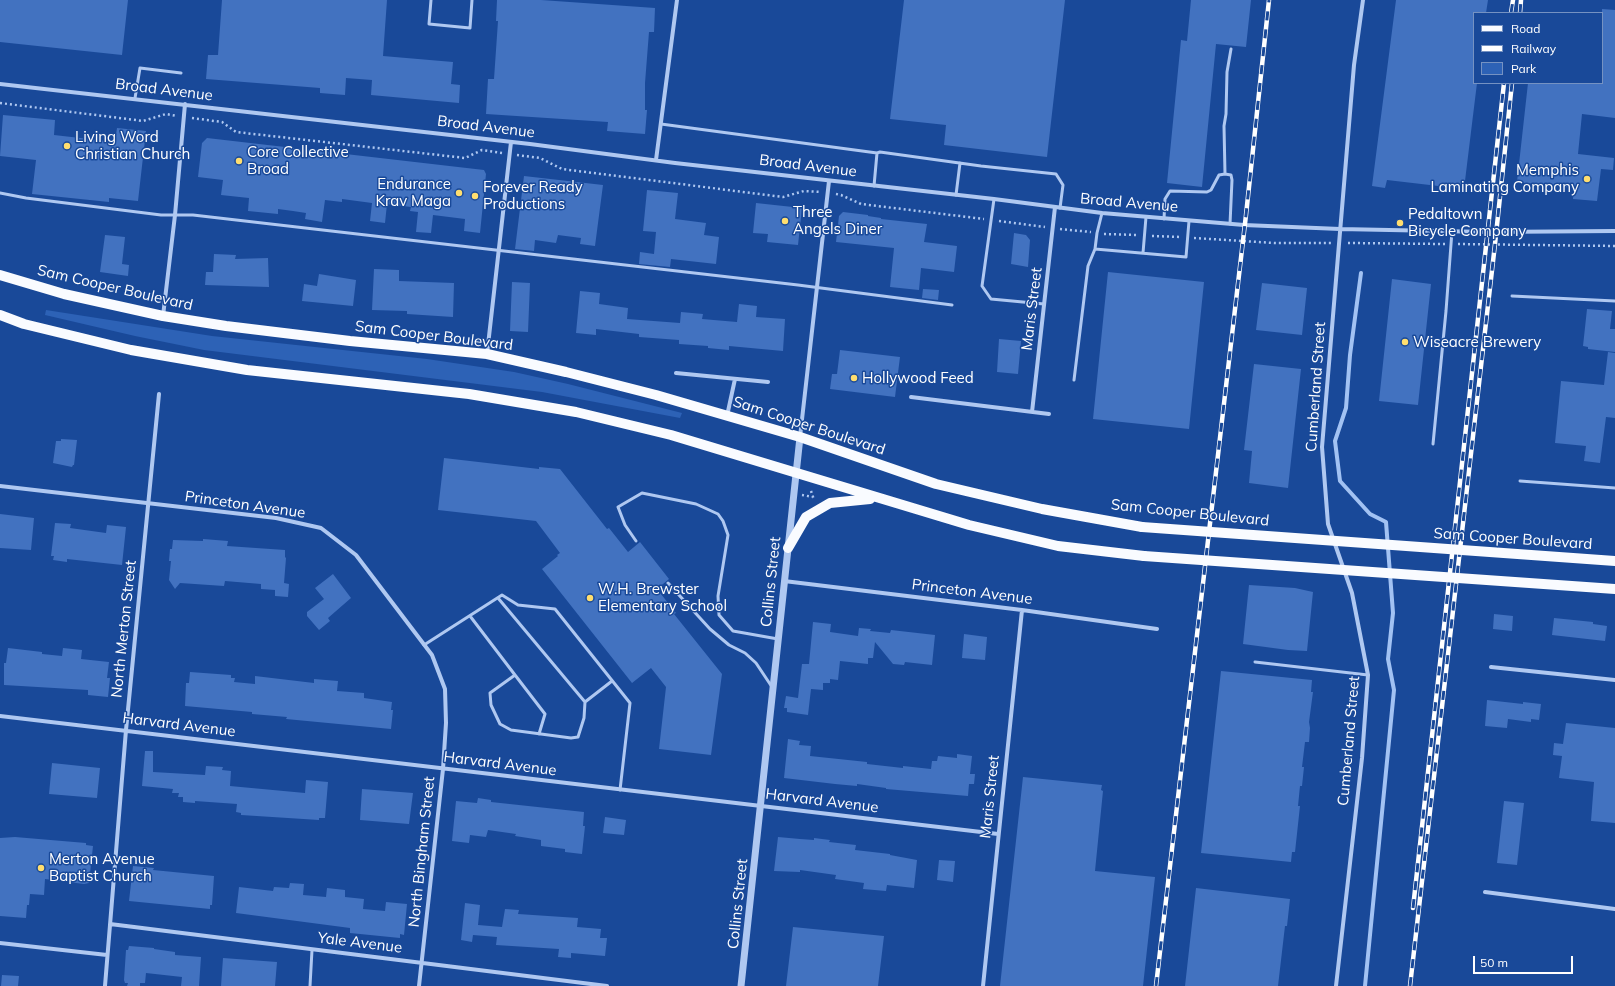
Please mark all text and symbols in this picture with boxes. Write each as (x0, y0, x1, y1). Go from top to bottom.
legend (1473, 12, 1603, 84)
text: Road (1511, 21, 1540, 36)
text: Railway (1511, 41, 1556, 56)
text: Park (1511, 61, 1536, 76)
street label: Broad Avenue (114, 75, 214, 105)
street label: Broad Avenue (436, 112, 536, 142)
place label: Living Word Christian Church (75, 128, 190, 163)
marker: Living Word Christian Church (62, 141, 72, 151)
place label: Core Collective Broad (247, 143, 349, 178)
street label: Broad Avenue (758, 151, 858, 181)
marker: Core Collective Broad (234, 156, 244, 166)
place label: Memphis Laminating Company (1431, 161, 1579, 196)
marker: Memphis Laminating Company (1582, 174, 1592, 184)
place label: Endurance Krav Maga (375, 175, 451, 210)
place label: Forever Ready Productions (483, 178, 583, 213)
marker: Endurance Krav Maga (454, 188, 464, 198)
street label: Broad Avenue (1079, 190, 1179, 216)
marker: Forever Ready Productions (470, 191, 480, 201)
place label: Three Angels Diner (793, 203, 882, 238)
place label: Pedaltown Bicycle Company (1408, 205, 1526, 240)
marker: Three Angels Diner (780, 216, 790, 226)
marker: Pedaltown Bicycle Company (1395, 218, 1405, 228)
street label: Sam Cooper Boulevard (35, 261, 195, 315)
street label: Maris Street (1018, 266, 1046, 352)
street label: Sam Cooper Boulevard (354, 317, 514, 355)
street label: Cumberland Street (1302, 321, 1330, 453)
place label: Wiseacre Brewery (1413, 333, 1541, 351)
marker: Wiseacre Brewery (1400, 337, 1410, 347)
place label: Hollywood Feed (862, 369, 974, 387)
marker: Hollywood Feed (849, 373, 859, 383)
street label: Sam Cooper Boulevard (731, 393, 887, 459)
street label: Princeton Avenue (184, 488, 306, 522)
street label: Sam Cooper Boulevard (1110, 496, 1270, 530)
street label: Sam Cooper Boulevard (1433, 524, 1593, 554)
street label: Collins Street (757, 536, 785, 628)
street label: North Merton Street (108, 559, 140, 699)
street label: Princeton Avenue (911, 576, 1033, 608)
place label: W.H. Brewster Elementary School (598, 580, 727, 615)
marker: W.H. Brewster Elementary School (585, 593, 595, 603)
street label: Cumberland Street (1334, 675, 1364, 807)
street label: Harvard Avenue (121, 709, 237, 741)
street label: Harvard Avenue (442, 748, 558, 780)
street label: Maris Street (977, 754, 1003, 840)
street label: North Bingham Street (405, 776, 439, 928)
street label: Harvard Avenue (764, 785, 880, 817)
place label: Merton Avenue Baptist Church (49, 850, 155, 885)
street label: Collins Street (724, 858, 752, 950)
marker: Merton Avenue Baptist Church (36, 863, 46, 873)
street label: Yale Avenue (317, 929, 403, 957)
scale bar (1475, 948, 1575, 974)
text: 50 m (1480, 955, 1508, 970)

